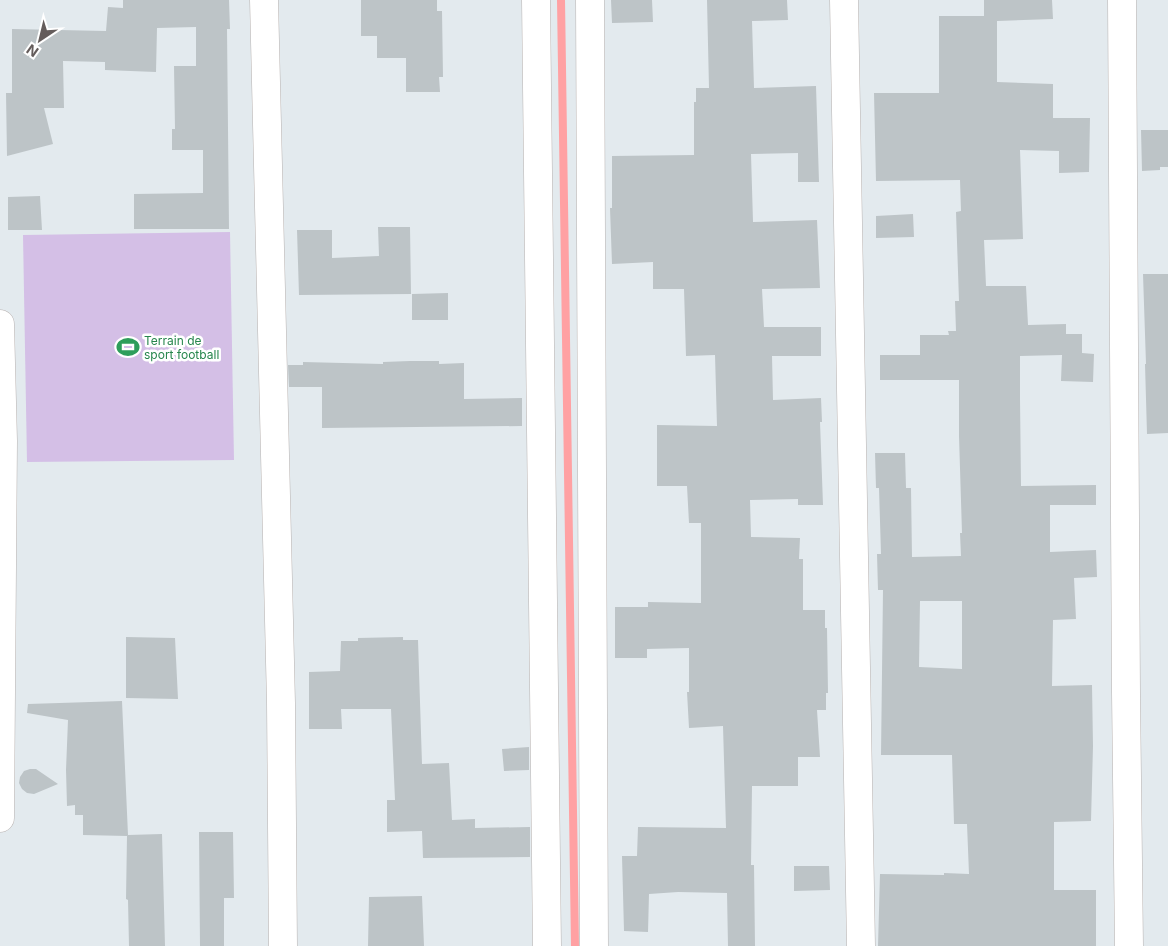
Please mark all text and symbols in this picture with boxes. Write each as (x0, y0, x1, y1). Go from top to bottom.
north arrow (15, 15, 65, 65)
text: N (23, 41, 42, 61)
place label: Terrain de sport football (144, 333, 219, 362)
sports icon: Terrain de sport football (115, 334, 141, 360)

